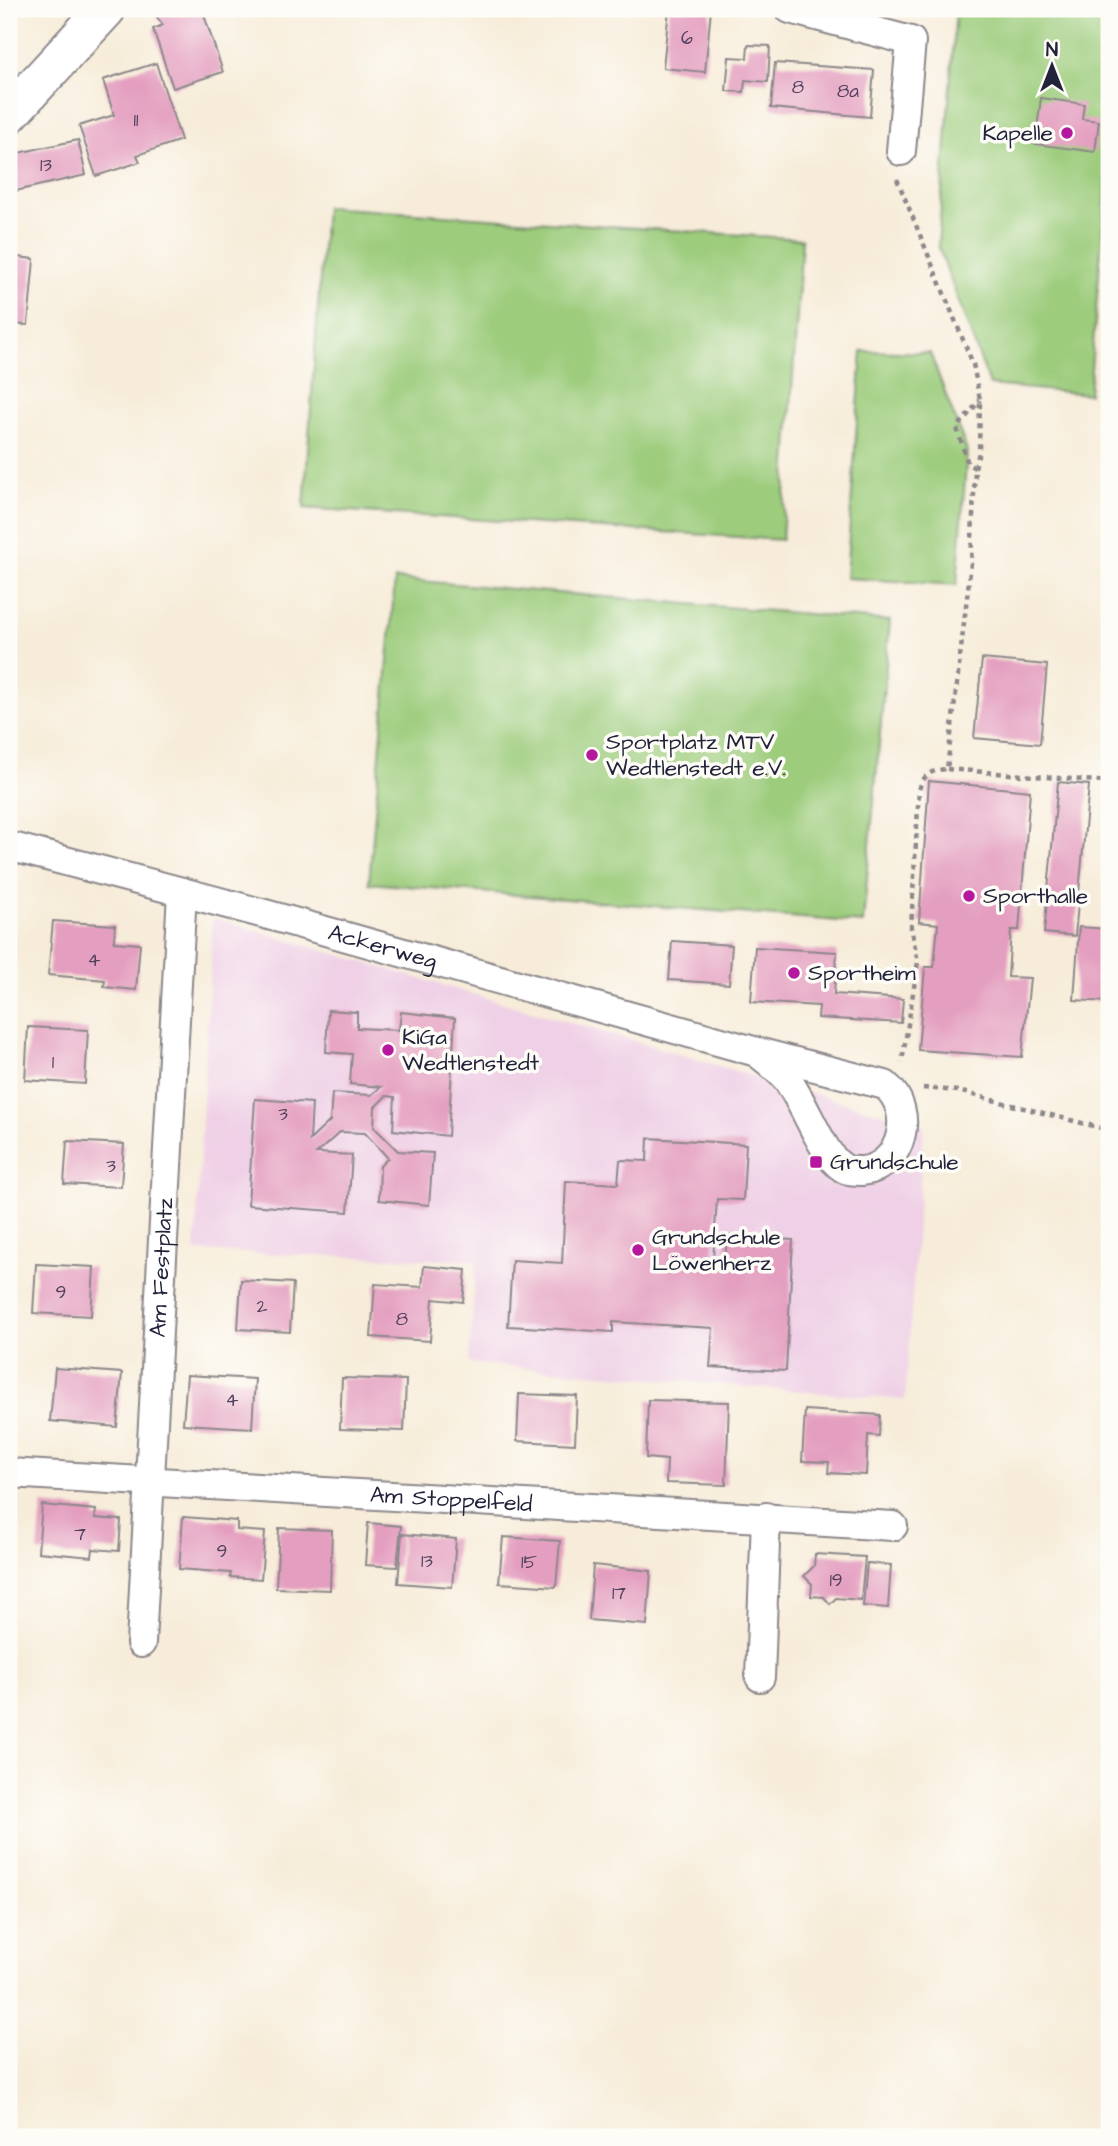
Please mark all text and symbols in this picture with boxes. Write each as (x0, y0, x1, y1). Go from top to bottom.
house number: 6 (681, 25, 693, 52)
north arrow (1016, 32, 1086, 102)
text: N (1046, 37, 1058, 64)
house number: 8 (792, 74, 804, 101)
house number: 8a (837, 78, 859, 105)
house number: 11 (134, 107, 139, 134)
place label: Kapelle (982, 117, 1053, 149)
marker: Kapelle (1059, 125, 1075, 141)
house number: 13 (40, 152, 52, 179)
place label: Sportplatz MTV Wedtlenstedt e.V. (606, 726, 786, 784)
marker: Sportplatz MTV Wedtlenstedt e.V. (584, 747, 600, 763)
place label: Sporthalle (983, 880, 1088, 912)
marker: Sporthalle (961, 888, 977, 904)
street label: Ackerweg (325, 917, 441, 978)
house number: 4 (88, 947, 101, 974)
place label: Sportheim (808, 957, 916, 989)
marker: Sportheim (786, 965, 802, 981)
place label: KiGa Wedtlenstedt (402, 1021, 540, 1079)
marker: KiGa Wedtlenstedt (380, 1042, 396, 1058)
house number: 1 (52, 1049, 55, 1076)
house number: 3 (278, 1101, 288, 1128)
place label: Grundschule (830, 1146, 959, 1178)
house number: 3 (106, 1153, 116, 1180)
marker: Grundschule (808, 1154, 824, 1170)
street label: Am Festplatz (142, 1196, 181, 1338)
place label: Grundschule Löwenherz (652, 1221, 781, 1279)
marker: Grundschule Löwenherz (630, 1242, 646, 1258)
house number: 9 (56, 1279, 66, 1306)
house number: 2 (257, 1293, 268, 1320)
house number: 8 (396, 1306, 408, 1333)
house number: 4 (226, 1387, 239, 1414)
street label: Am Stoppelfeld (369, 1479, 533, 1520)
house number: 7 (74, 1521, 86, 1548)
house number: 9 (217, 1538, 227, 1565)
house number: 13 (421, 1548, 433, 1575)
house number: 15 (521, 1549, 537, 1576)
house number: 19 (829, 1567, 843, 1594)
house number: 17 (612, 1580, 626, 1607)

